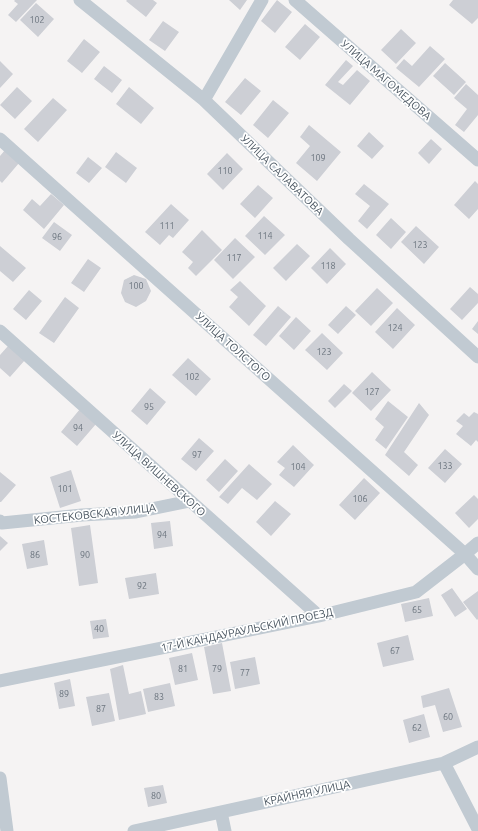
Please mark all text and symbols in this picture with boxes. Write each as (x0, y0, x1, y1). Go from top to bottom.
house number: 102 (29, 15, 45, 25)
street label: УЛИЦА МАГОМЕДОВА (338, 37, 434, 123)
street label: УЛИЦА САЛАВАТОВА (238, 132, 326, 218)
house number: 109 (310, 153, 326, 163)
house number: 110 (217, 166, 233, 176)
house number: 111 (159, 221, 175, 231)
house number: 114 (257, 231, 273, 241)
house number: 96 (52, 232, 62, 242)
house number: 123 (412, 240, 428, 250)
house number: 117 (226, 253, 242, 263)
house number: 118 (320, 261, 336, 271)
house number: 100 (128, 281, 144, 291)
street label: УЛИЦА ТОЛСТОГО (193, 310, 273, 384)
house number: 124 (387, 323, 403, 333)
house number: 123 (316, 347, 332, 357)
house number: 102 (184, 372, 200, 382)
house number: 127 (364, 387, 380, 397)
house number: 95 (144, 402, 154, 412)
house number: 94 (73, 423, 83, 433)
street label: УЛИЦА ВИШНЕВСКОГО (110, 429, 208, 519)
house number: 97 (192, 450, 202, 460)
house number: 133 (437, 461, 453, 471)
house number: 104 (290, 462, 306, 472)
house number: 101 (57, 484, 73, 494)
house number: 106 (352, 494, 368, 504)
street label: КОСТЕКОВСКАЯ УЛИЦА (33, 501, 157, 527)
house number: 94 (157, 530, 167, 540)
house number: 86 (30, 550, 40, 560)
house number: 90 (80, 550, 90, 560)
house number: 92 (137, 581, 147, 591)
street label: 17-Й КАНДАУРАУЛЬСКИЙ ПРОЕЗД (160, 605, 334, 655)
house number: 65 (412, 605, 422, 615)
house number: 40 (94, 624, 104, 634)
house number: 67 (390, 646, 400, 656)
house number: 81 (178, 664, 188, 674)
house number: 79 (212, 664, 222, 674)
house number: 77 (240, 668, 250, 678)
house number: 89 (59, 689, 69, 699)
house number: 83 (154, 692, 164, 702)
house number: 87 (96, 704, 106, 714)
house number: 60 (443, 712, 453, 722)
house number: 62 (412, 723, 422, 733)
street label: КРАЙНЯЯ УЛИЦА (263, 777, 351, 809)
house number: 80 (151, 791, 161, 801)

